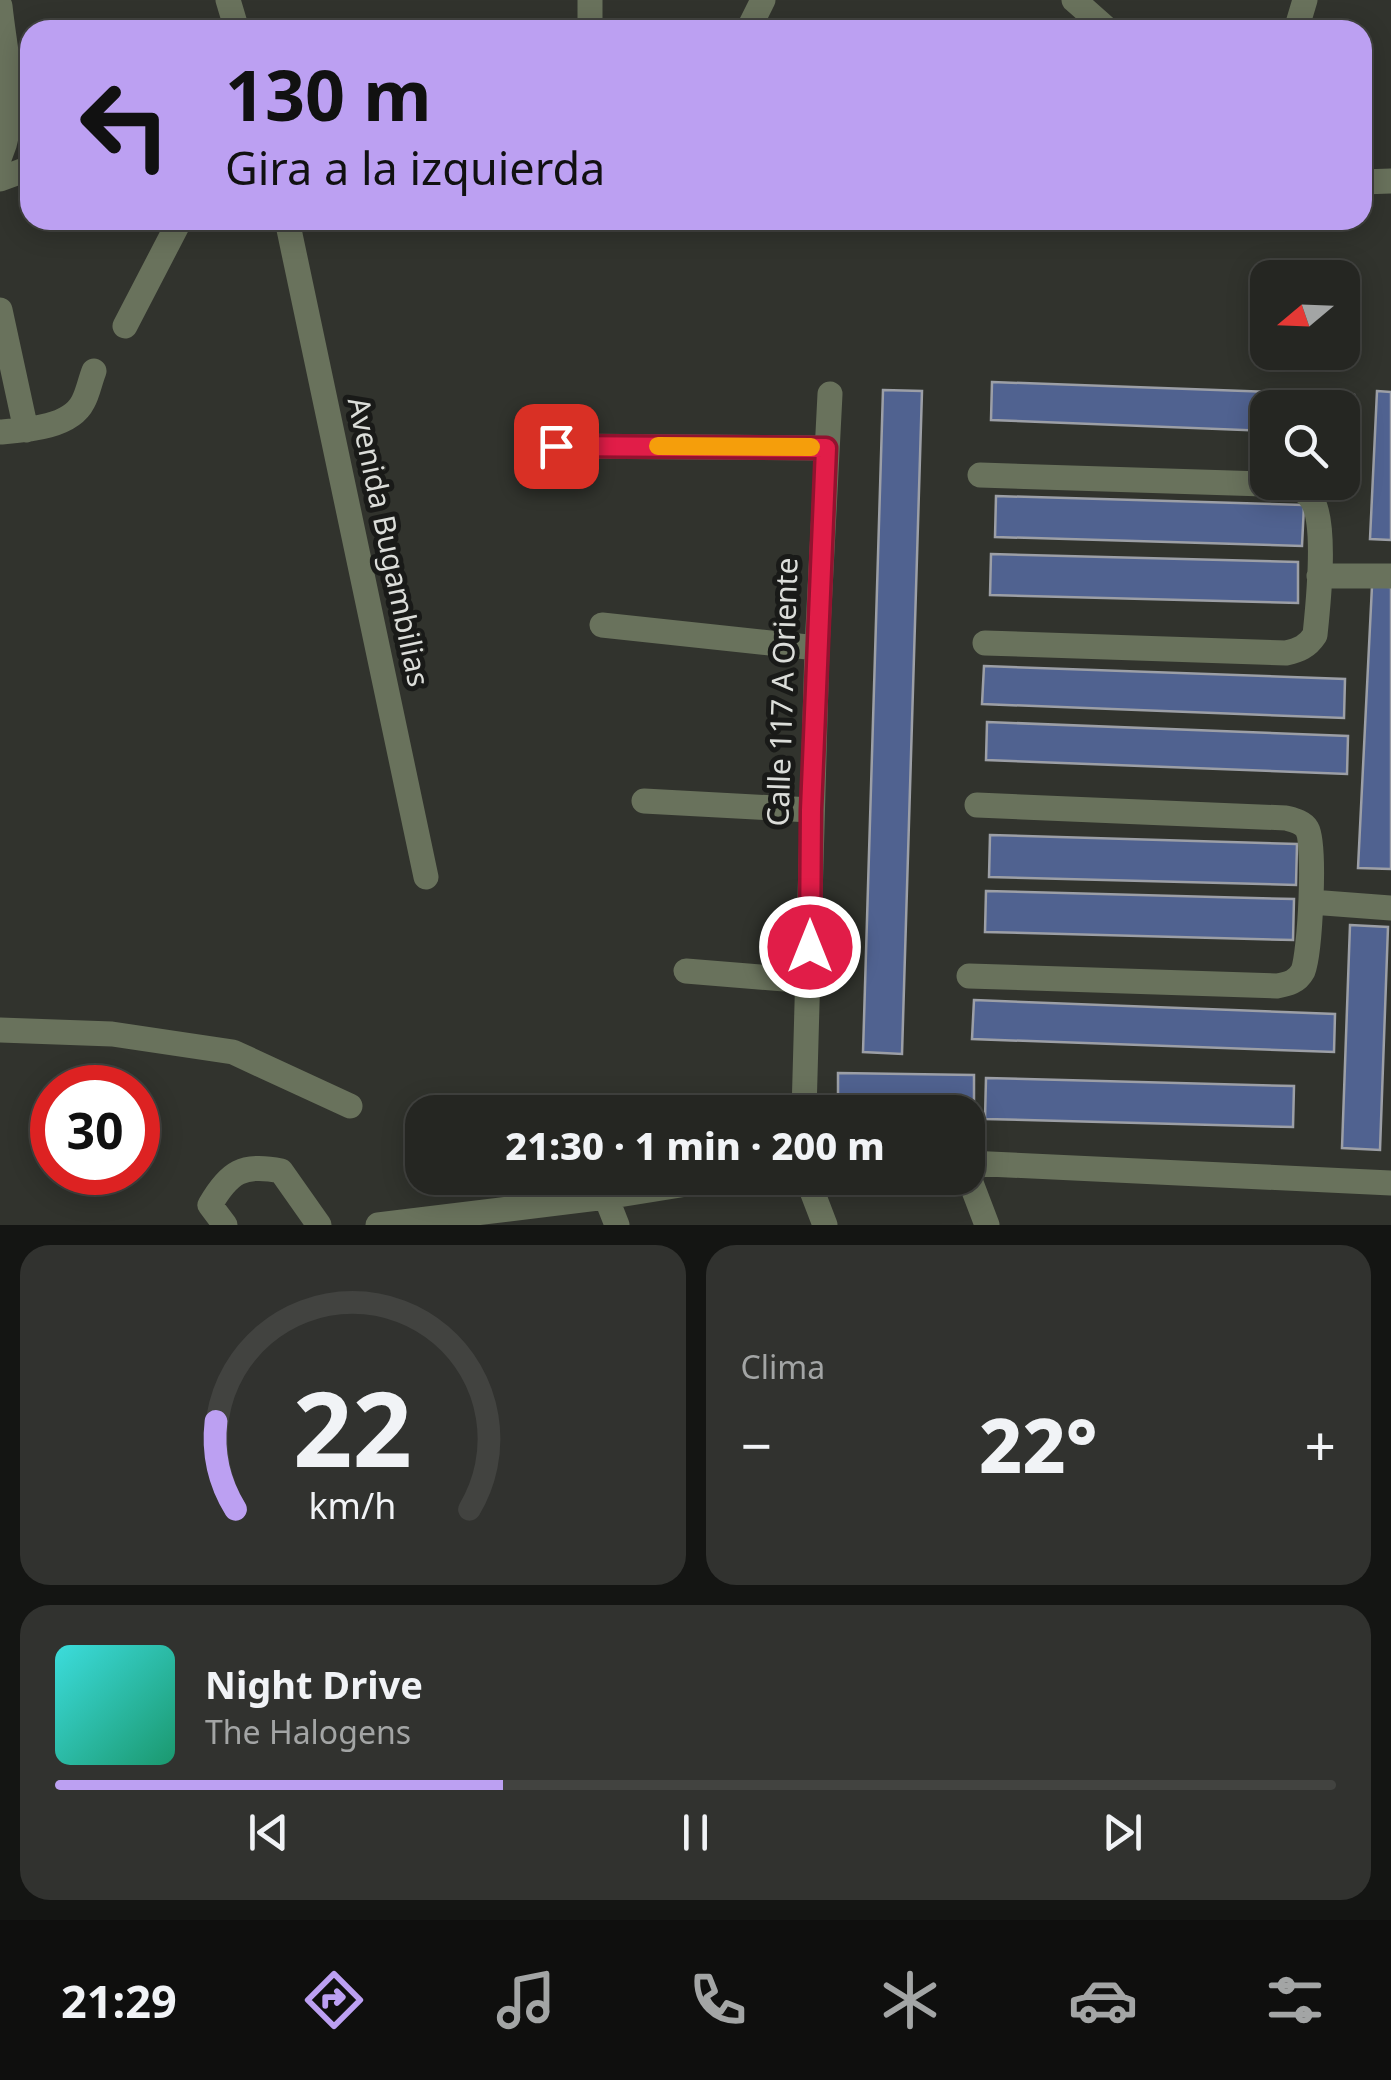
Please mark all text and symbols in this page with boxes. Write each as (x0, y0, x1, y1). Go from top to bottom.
text: 130 m (225, 46, 432, 142)
icon: left (60, 60, 190, 190)
text: Gira a la izquierda (225, 137, 605, 198)
north arrow (1250, 260, 1360, 370)
map controls (1250, 260, 1360, 500)
button: search (1250, 390, 1360, 500)
street label: Avenida Bugambilias (339, 393, 440, 690)
pin (514, 404, 599, 489)
icon: arrive (529, 419, 584, 474)
street label: Calle 117 A Oriente (756, 557, 807, 827)
position arrow (758, 895, 862, 999)
speed limit sign: 30 (30, 1065, 160, 1195)
text: 21:30 · 1 min · 200 m (505, 1119, 885, 1171)
text: Clima (741, 1345, 825, 1388)
text: 22 (293, 1356, 412, 1497)
text: 22° (979, 1393, 1097, 1495)
text: − (741, 1407, 772, 1482)
text: + (1305, 1407, 1336, 1482)
text: km/h (309, 1481, 397, 1529)
text: Night Drive (205, 1658, 423, 1710)
text: The Halogens (205, 1710, 411, 1753)
icon: previous (241, 1805, 296, 1860)
icon: pause (668, 1805, 723, 1860)
icon: next (1095, 1805, 1150, 1860)
icon: directions (299, 1965, 369, 2035)
icon: music (491, 1965, 561, 2035)
icon: phone (683, 1965, 753, 2035)
icon: climate (875, 1965, 945, 2035)
icon: car (1068, 1965, 1138, 2035)
icon: filters (1260, 1965, 1330, 2035)
text: 21:29 (61, 1970, 177, 2031)

